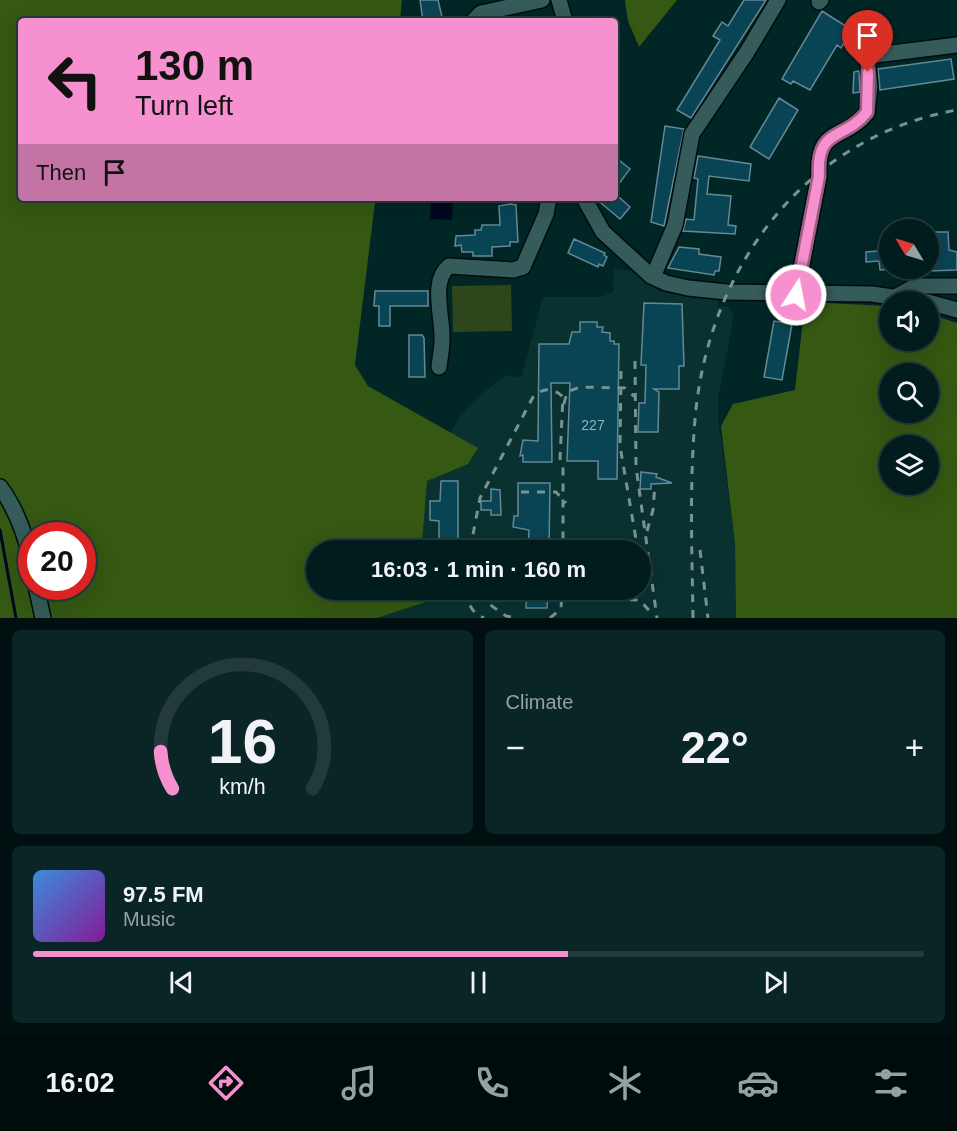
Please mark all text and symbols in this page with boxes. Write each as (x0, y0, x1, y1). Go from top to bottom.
pin (842, 10, 893, 72)
icon: arrive (851, 19, 884, 52)
icon: left (36, 42, 114, 120)
text: 130 m (135, 42, 254, 89)
text: Turn left (135, 91, 233, 121)
icon: arrive (98, 156, 131, 189)
text: Then (36, 160, 86, 185)
north arrow (879, 219, 939, 279)
map controls (879, 219, 939, 495)
position arrow (764, 263, 828, 327)
button: sound (879, 291, 939, 351)
button: search (879, 363, 939, 423)
house number: 227 (581, 417, 605, 433)
button: layers (879, 435, 939, 495)
speed limit sign: 20 (18, 522, 96, 600)
text: 16:03 · 1 min · 160 m (371, 557, 586, 582)
text: Climate (506, 691, 573, 713)
text: 16 (208, 707, 277, 776)
text: 22° (681, 722, 749, 773)
text: − (506, 729, 525, 766)
text: + (905, 729, 924, 766)
text: km/h (219, 775, 265, 799)
text: 97.5 FM (123, 882, 204, 907)
text: Music (123, 908, 175, 930)
icon: previous (165, 966, 198, 999)
icon: pause (462, 966, 495, 999)
icon: next (759, 966, 792, 999)
icon: directions (205, 1062, 247, 1104)
icon: music (338, 1062, 380, 1104)
icon: phone (471, 1062, 513, 1104)
icon: climate (604, 1062, 646, 1104)
icon: car (737, 1062, 779, 1104)
icon: filters (870, 1062, 912, 1104)
text: 16:02 (45, 1068, 114, 1098)

